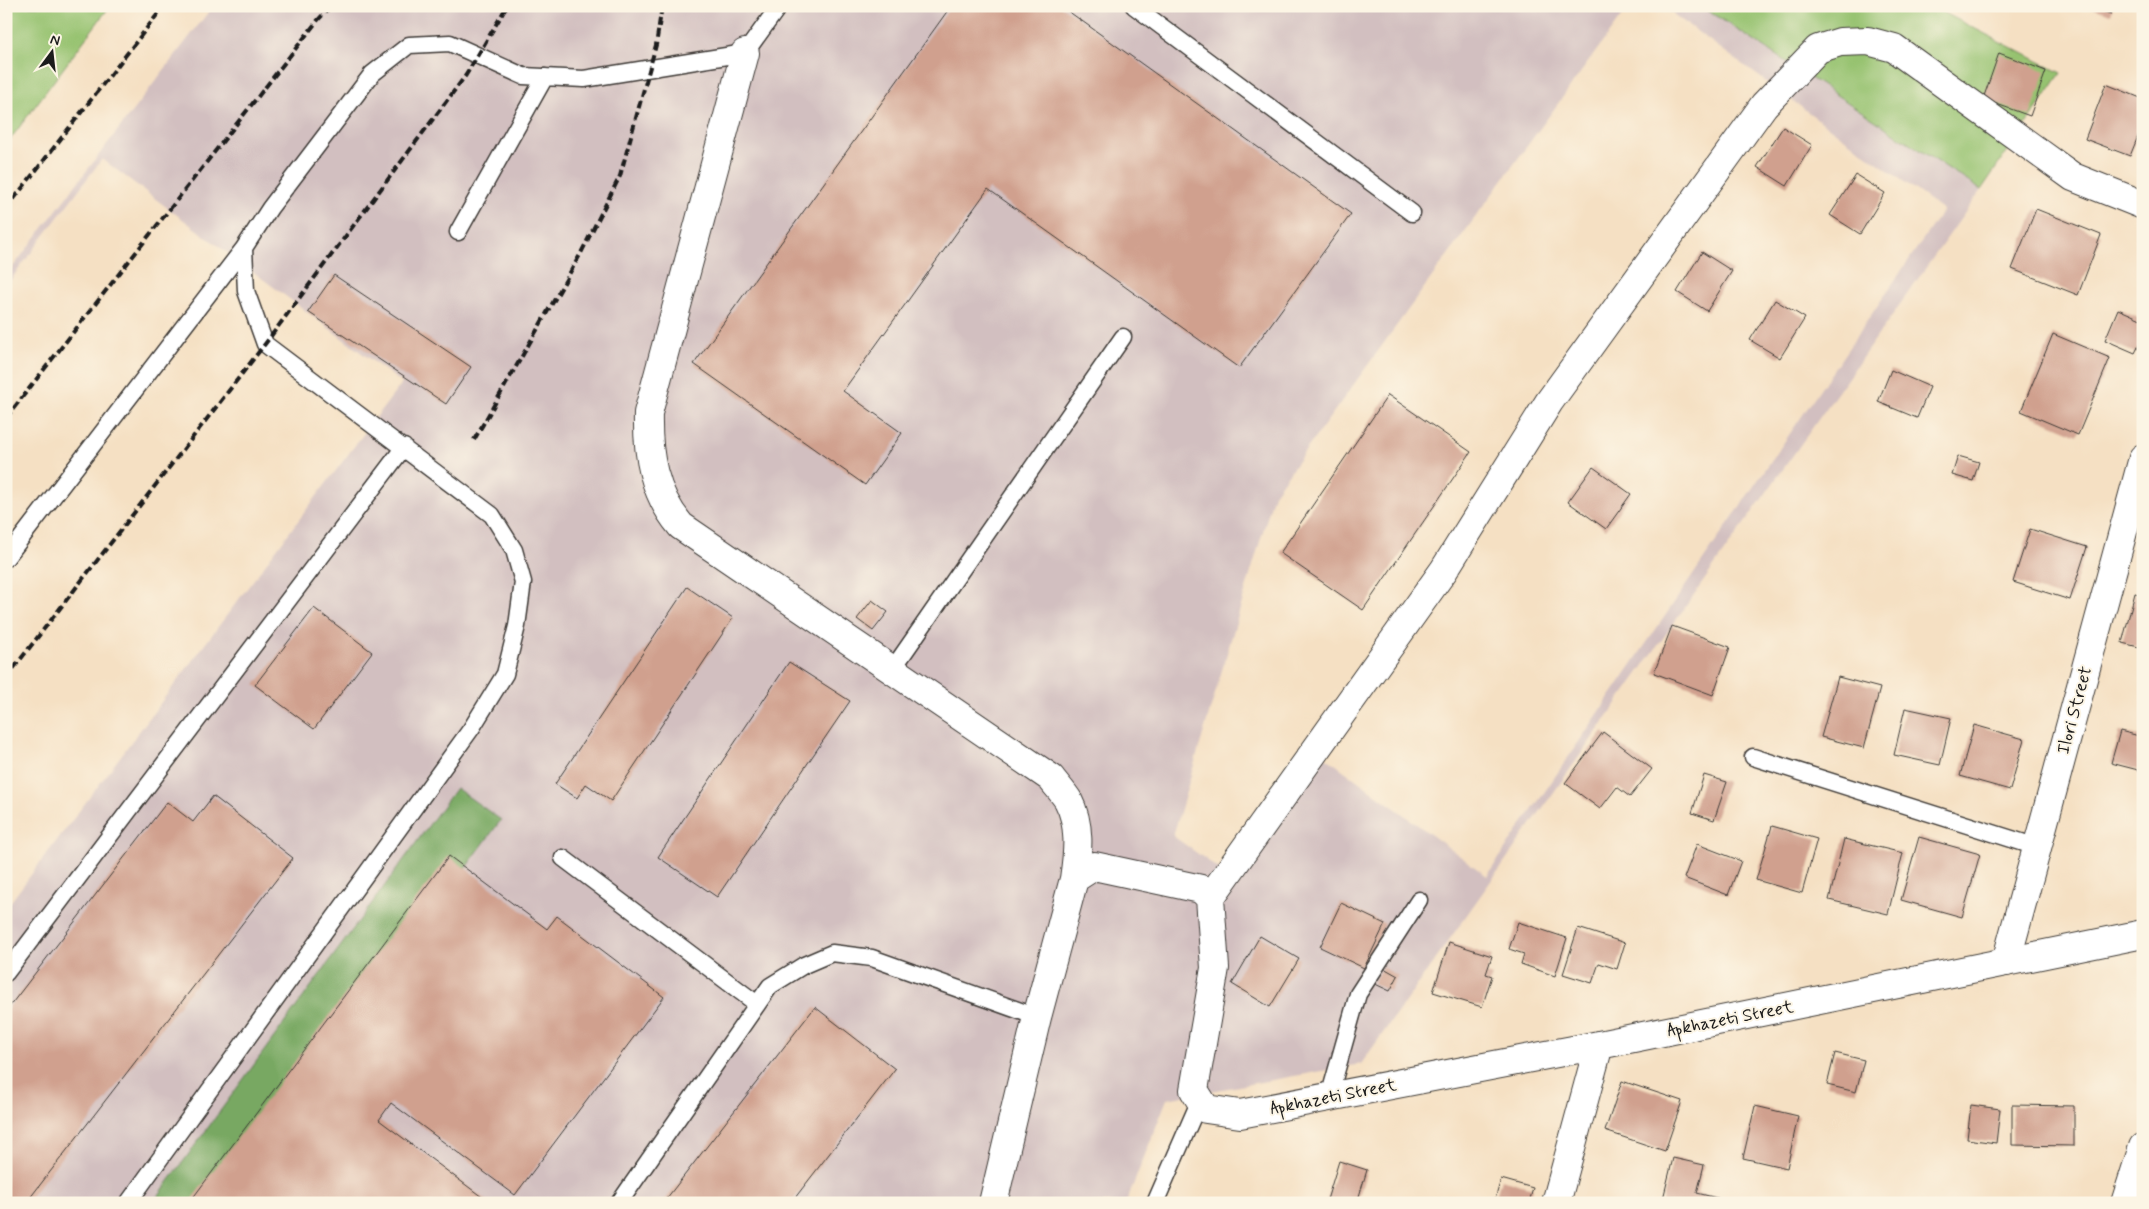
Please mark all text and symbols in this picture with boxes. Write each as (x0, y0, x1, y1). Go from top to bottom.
north arrow (28, 28, 78, 78)
text: N (48, 31, 62, 50)
street label: Ilori Street (2052, 664, 2098, 757)
street label: Apkhazeti Street (1665, 995, 1796, 1044)
street label: Apkhazeti Street (1268, 1073, 1399, 1122)

